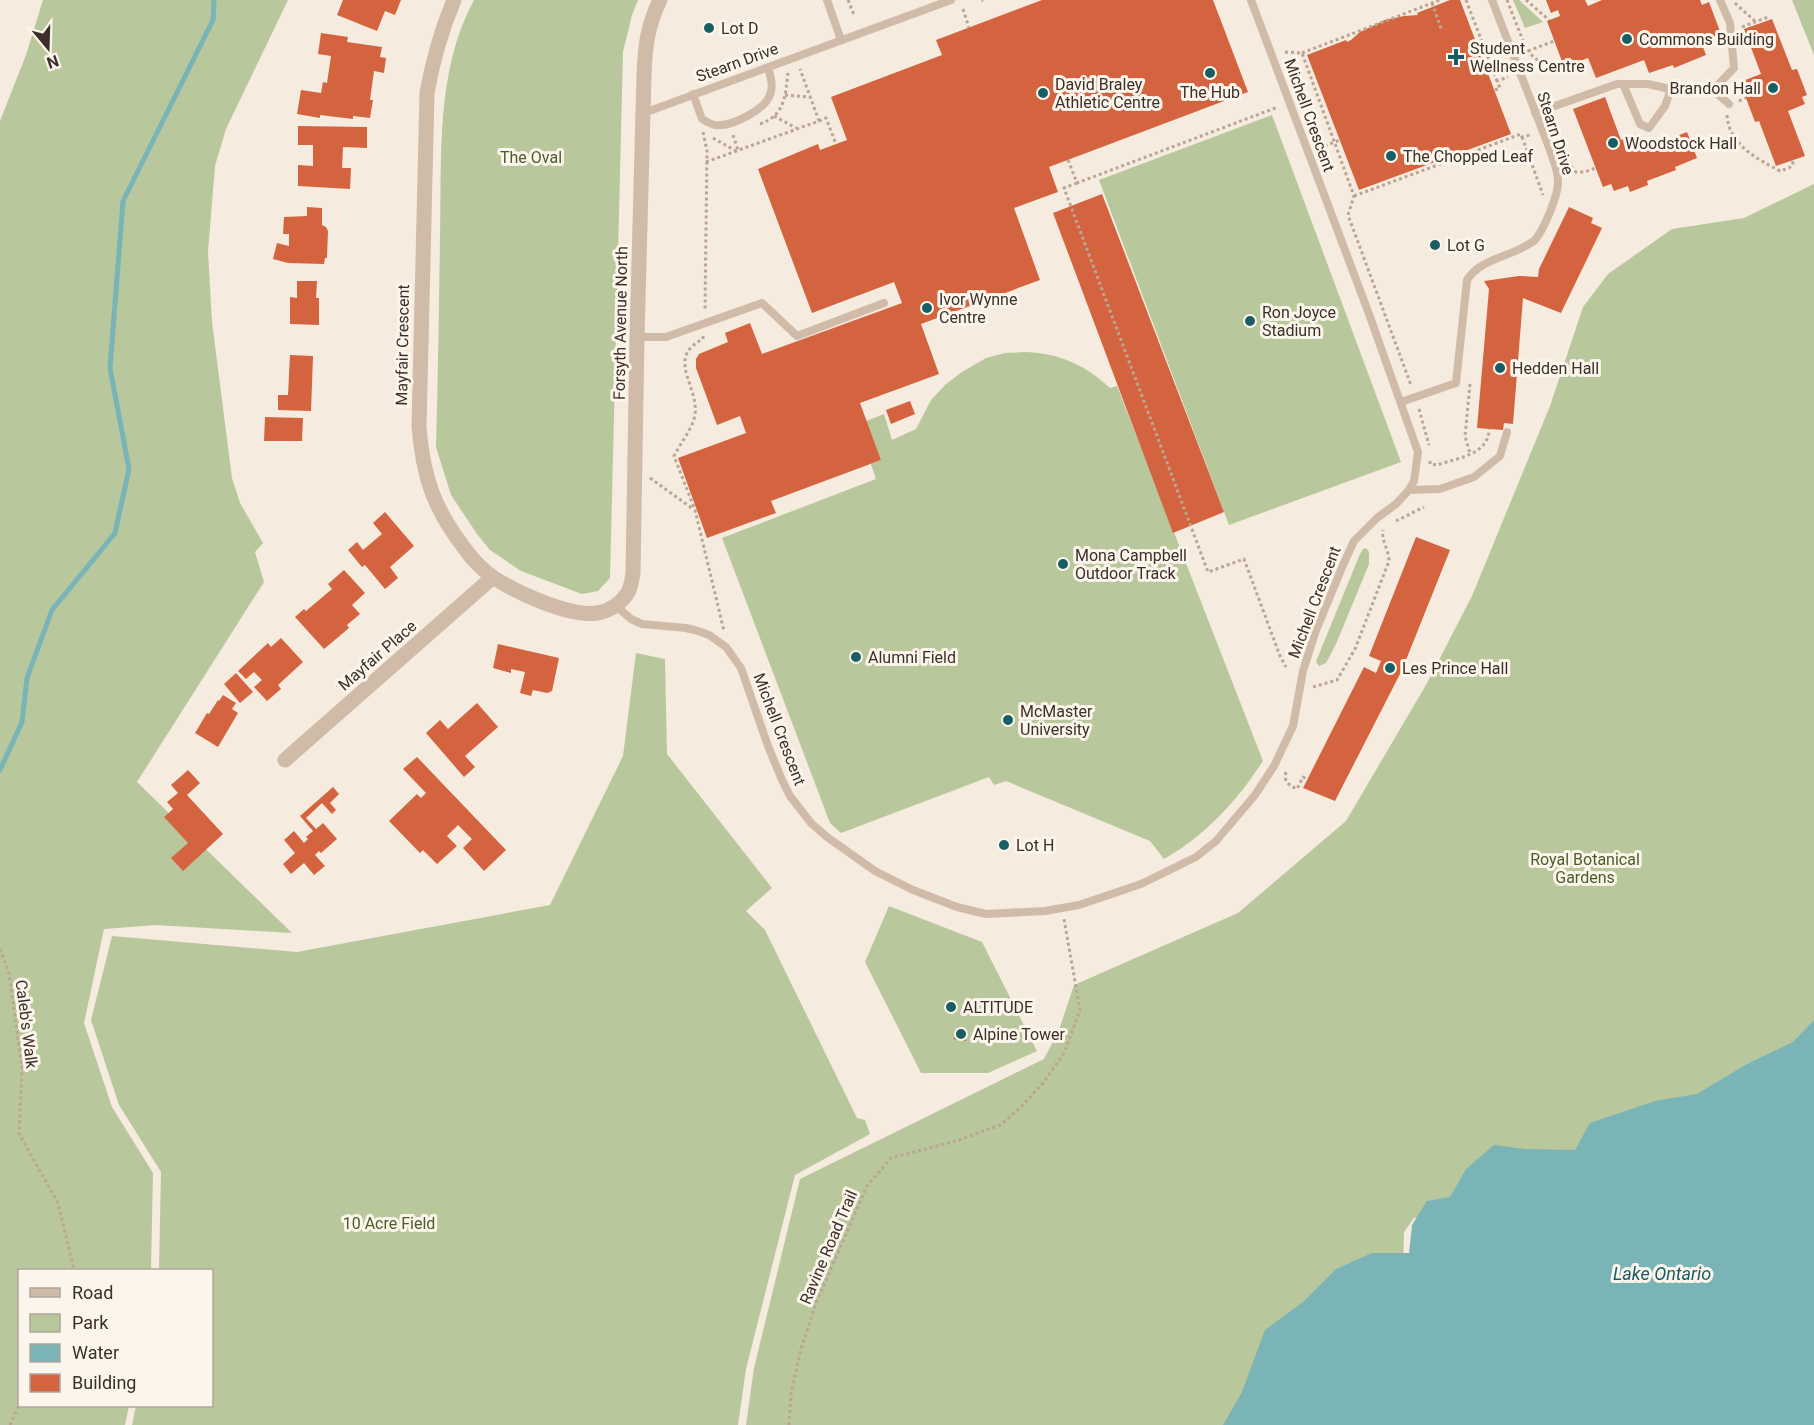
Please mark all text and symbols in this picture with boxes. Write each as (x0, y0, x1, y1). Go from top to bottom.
north arrow (18, 18, 78, 78)
place label: Lot D (721, 19, 758, 38)
marker: Lot D (702, 21, 716, 35)
place label: Commons Building (1639, 30, 1774, 49)
marker: Commons Building (1620, 32, 1634, 46)
street label: Stearn Drive (693, 39, 781, 86)
place label: Student Wellness Centre (1470, 39, 1585, 76)
marker: Student Wellness Centre (1447, 48, 1465, 66)
text: N (44, 51, 61, 73)
street label: Michell Crescent (1280, 56, 1339, 174)
marker: The Hub (1203, 66, 1217, 80)
place label: David Braley Athletic Centre (1055, 75, 1160, 112)
place label: Brandon Hall (1670, 79, 1761, 98)
marker: Brandon Hall (1766, 81, 1780, 95)
place label: The Hub (1180, 83, 1240, 102)
marker: David Braley Athletic Centre (1036, 86, 1050, 100)
street label: Stearn Drive (1533, 89, 1578, 177)
place label: Woodstock Hall (1625, 134, 1737, 153)
marker: Woodstock Hall (1606, 136, 1620, 150)
place label: The Chopped Leaf (1403, 147, 1533, 166)
park label: The Oval (500, 148, 562, 167)
marker: The Chopped Leaf (1384, 149, 1398, 163)
place label: Lot G (1447, 236, 1485, 255)
marker: Lot G (1428, 238, 1442, 252)
street label: Forsyth Avenue North (610, 246, 631, 400)
street label: Mayfair Crescent (392, 284, 413, 406)
place label: Ivor Wynne Centre (939, 290, 1017, 327)
marker: Ivor Wynne Centre (920, 301, 934, 315)
place label: Ron Joyce Stadium (1262, 303, 1336, 340)
marker: Ron Joyce Stadium (1243, 314, 1257, 328)
place label: Hedden Hall (1512, 359, 1599, 378)
marker: Hedden Hall (1493, 361, 1507, 375)
street label: Michell Crescent (1284, 543, 1345, 661)
place label: Mona Campbell Outdoor Track (1075, 546, 1187, 583)
marker: Mona Campbell Outdoor Track (1056, 557, 1070, 571)
street label: Mayfair Place (334, 616, 420, 694)
place label: Alumni Field (868, 648, 956, 667)
marker: Alumni Field (849, 650, 863, 664)
place label: Les Prince Hall (1402, 659, 1508, 678)
marker: Les Prince Hall (1383, 661, 1397, 675)
street label: Michell Crescent (749, 670, 810, 788)
place label: McMaster University (1020, 702, 1093, 739)
marker: McMaster University (1001, 713, 1015, 727)
place label: Lot H (1016, 836, 1054, 855)
marker: Lot H (997, 838, 1011, 852)
park label: Royal Botanical Gardens (1530, 850, 1640, 887)
street label: Caleb's Walk (12, 979, 41, 1070)
place label: ALTITUDE (963, 998, 1033, 1017)
marker: ALTITUDE (944, 1000, 958, 1014)
place label: Alpine Tower (973, 1025, 1066, 1044)
marker: Alpine Tower (954, 1027, 968, 1041)
street label: Ravine Road Trail (796, 1187, 861, 1307)
park label: 10 Acre Field (343, 1214, 435, 1233)
water label: Lake Ontario (1613, 1263, 1711, 1284)
legend (18, 1269, 213, 1407)
text: Road (72, 1282, 113, 1303)
text: Park (72, 1312, 109, 1333)
text: Water (72, 1342, 119, 1363)
text: Building (72, 1372, 136, 1393)

